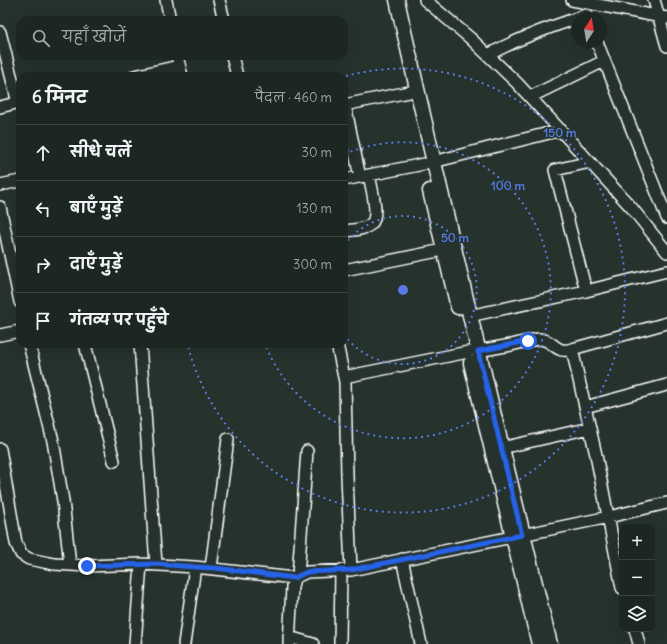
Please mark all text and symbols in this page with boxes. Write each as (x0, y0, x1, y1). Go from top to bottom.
north arrow (571, 12, 607, 48)
search box (16, 16, 348, 60)
icon: search (30, 27, 52, 49)
text: यहाँ खोजें (62, 27, 126, 46)
text: 6 मिनट (32, 86, 87, 108)
text: पैदल · 460 m (255, 89, 332, 106)
text: 150 m (544, 125, 577, 140)
icon: ahead (32, 142, 54, 164)
text: सीधे चलें (70, 142, 131, 161)
text: 30 m (302, 144, 332, 161)
text: 100 m (491, 178, 525, 193)
icon: left (32, 198, 54, 220)
text: बाएँ मुड़ें (70, 198, 122, 217)
text: 130 m (296, 200, 332, 217)
text: 50 m (441, 230, 470, 245)
icon: right (32, 254, 54, 276)
text: दाएँ मुड़ें (70, 254, 122, 273)
text: 300 m (293, 256, 332, 273)
centre of rings (396, 283, 410, 297)
icon: arrive (32, 310, 54, 332)
text: गंतव्य पर पहुँचे (70, 310, 168, 329)
route start (519, 332, 537, 350)
map controls (619, 524, 655, 632)
button: + (619, 524, 655, 560)
route end (78, 557, 96, 575)
button: − (619, 560, 655, 596)
button: layers (619, 596, 655, 632)

